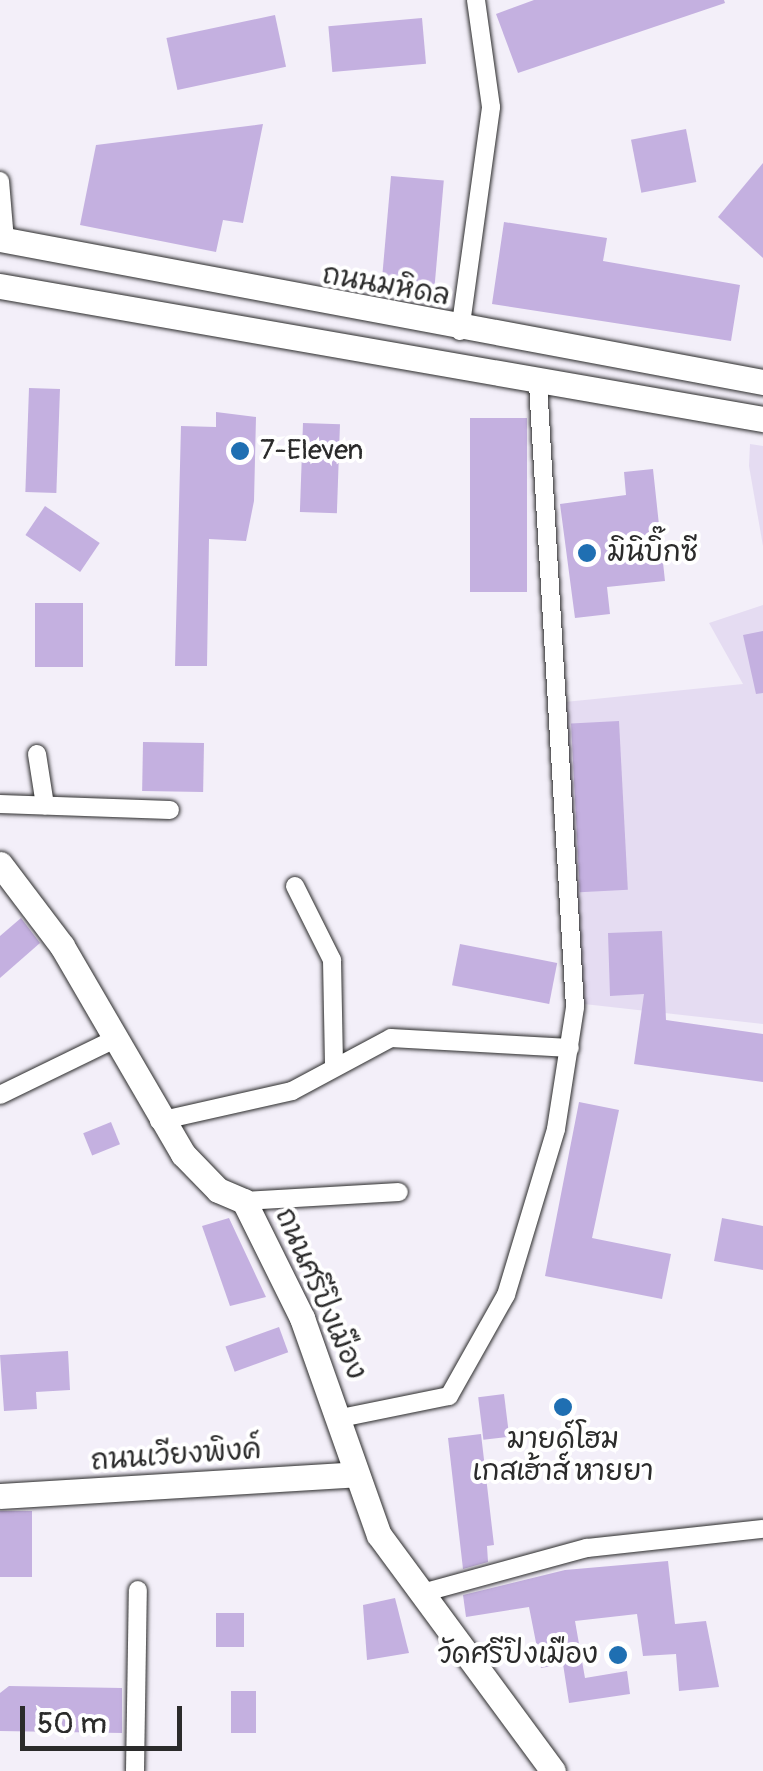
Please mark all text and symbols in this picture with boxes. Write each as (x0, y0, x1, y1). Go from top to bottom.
street label: ถนนมหิดล (320, 258, 452, 314)
place label: 7-Eleven (260, 434, 363, 468)
marker: 7-Eleven (229, 440, 251, 462)
place label: มินิบิ๊กซี (607, 536, 698, 570)
marker: มินิบิ๊กซี (576, 542, 598, 564)
street label: ถนนศรีปิงเมือง (267, 1203, 373, 1385)
marker: มายด์โฮม เกสเฮ้าส์ หายยา (552, 1396, 574, 1418)
place label: มายด์โฮม เกสเฮ้าส์ หายยา (472, 1423, 654, 1489)
street label: ถนนเวียงพิงค์ (90, 1433, 262, 1479)
place label: วัดศรีปิงเมือง (438, 1638, 598, 1672)
marker: วัดศรีปิงเมือง (607, 1644, 629, 1666)
scale bar (25, 1686, 188, 1748)
text: 50 m (37, 1705, 107, 1742)

